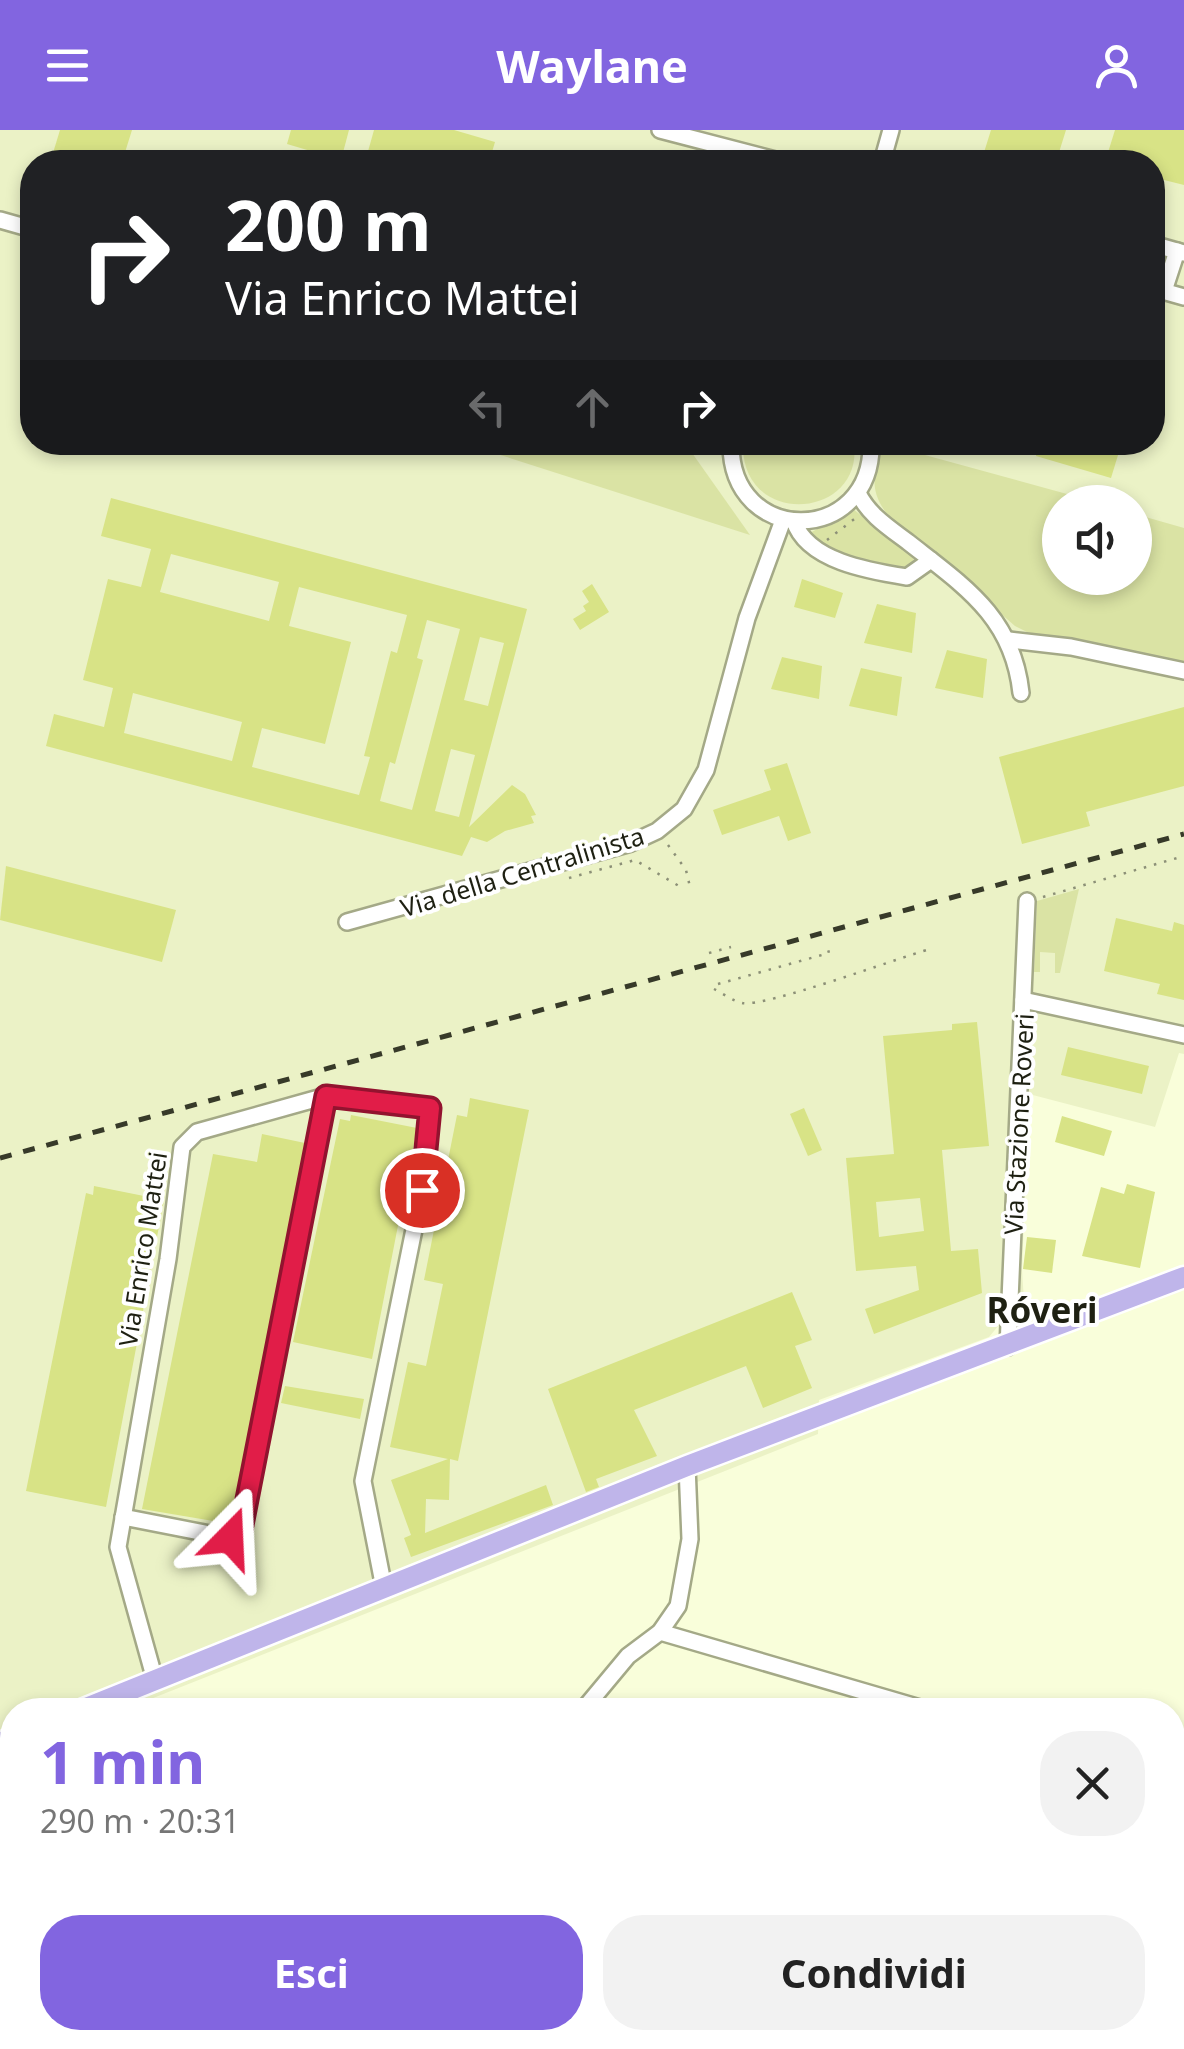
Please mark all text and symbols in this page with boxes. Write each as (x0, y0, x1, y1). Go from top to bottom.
text: Waylane (496, 35, 688, 96)
icon: menu (40, 38, 95, 93)
icon: person (1089, 38, 1144, 93)
text: 200 m (225, 176, 432, 272)
icon: right (60, 190, 190, 320)
text: Via Enrico Mattei (225, 267, 580, 328)
icon: left (460, 380, 515, 435)
icon: ahead (565, 380, 620, 435)
icon: right (670, 380, 725, 435)
map controls (1042, 485, 1152, 595)
button: sound (1042, 485, 1152, 595)
street label: Via della Centralinista (396, 818, 648, 924)
street label: Via Stazione Roveri (995, 1012, 1041, 1236)
pin (380, 1148, 465, 1233)
street label: Via Enrico Mattei (110, 1149, 174, 1349)
icon: arrive (395, 1163, 450, 1218)
district label: Róveri (986, 1286, 1098, 1333)
position arrow (178, 1486, 282, 1590)
text: 1 min (40, 1720, 205, 1802)
button: close (1040, 1731, 1145, 1836)
text: 290 m · 20:31 (40, 1799, 240, 1842)
button: Esci (40, 1915, 583, 2030)
button: Condividi (603, 1915, 1145, 2030)

